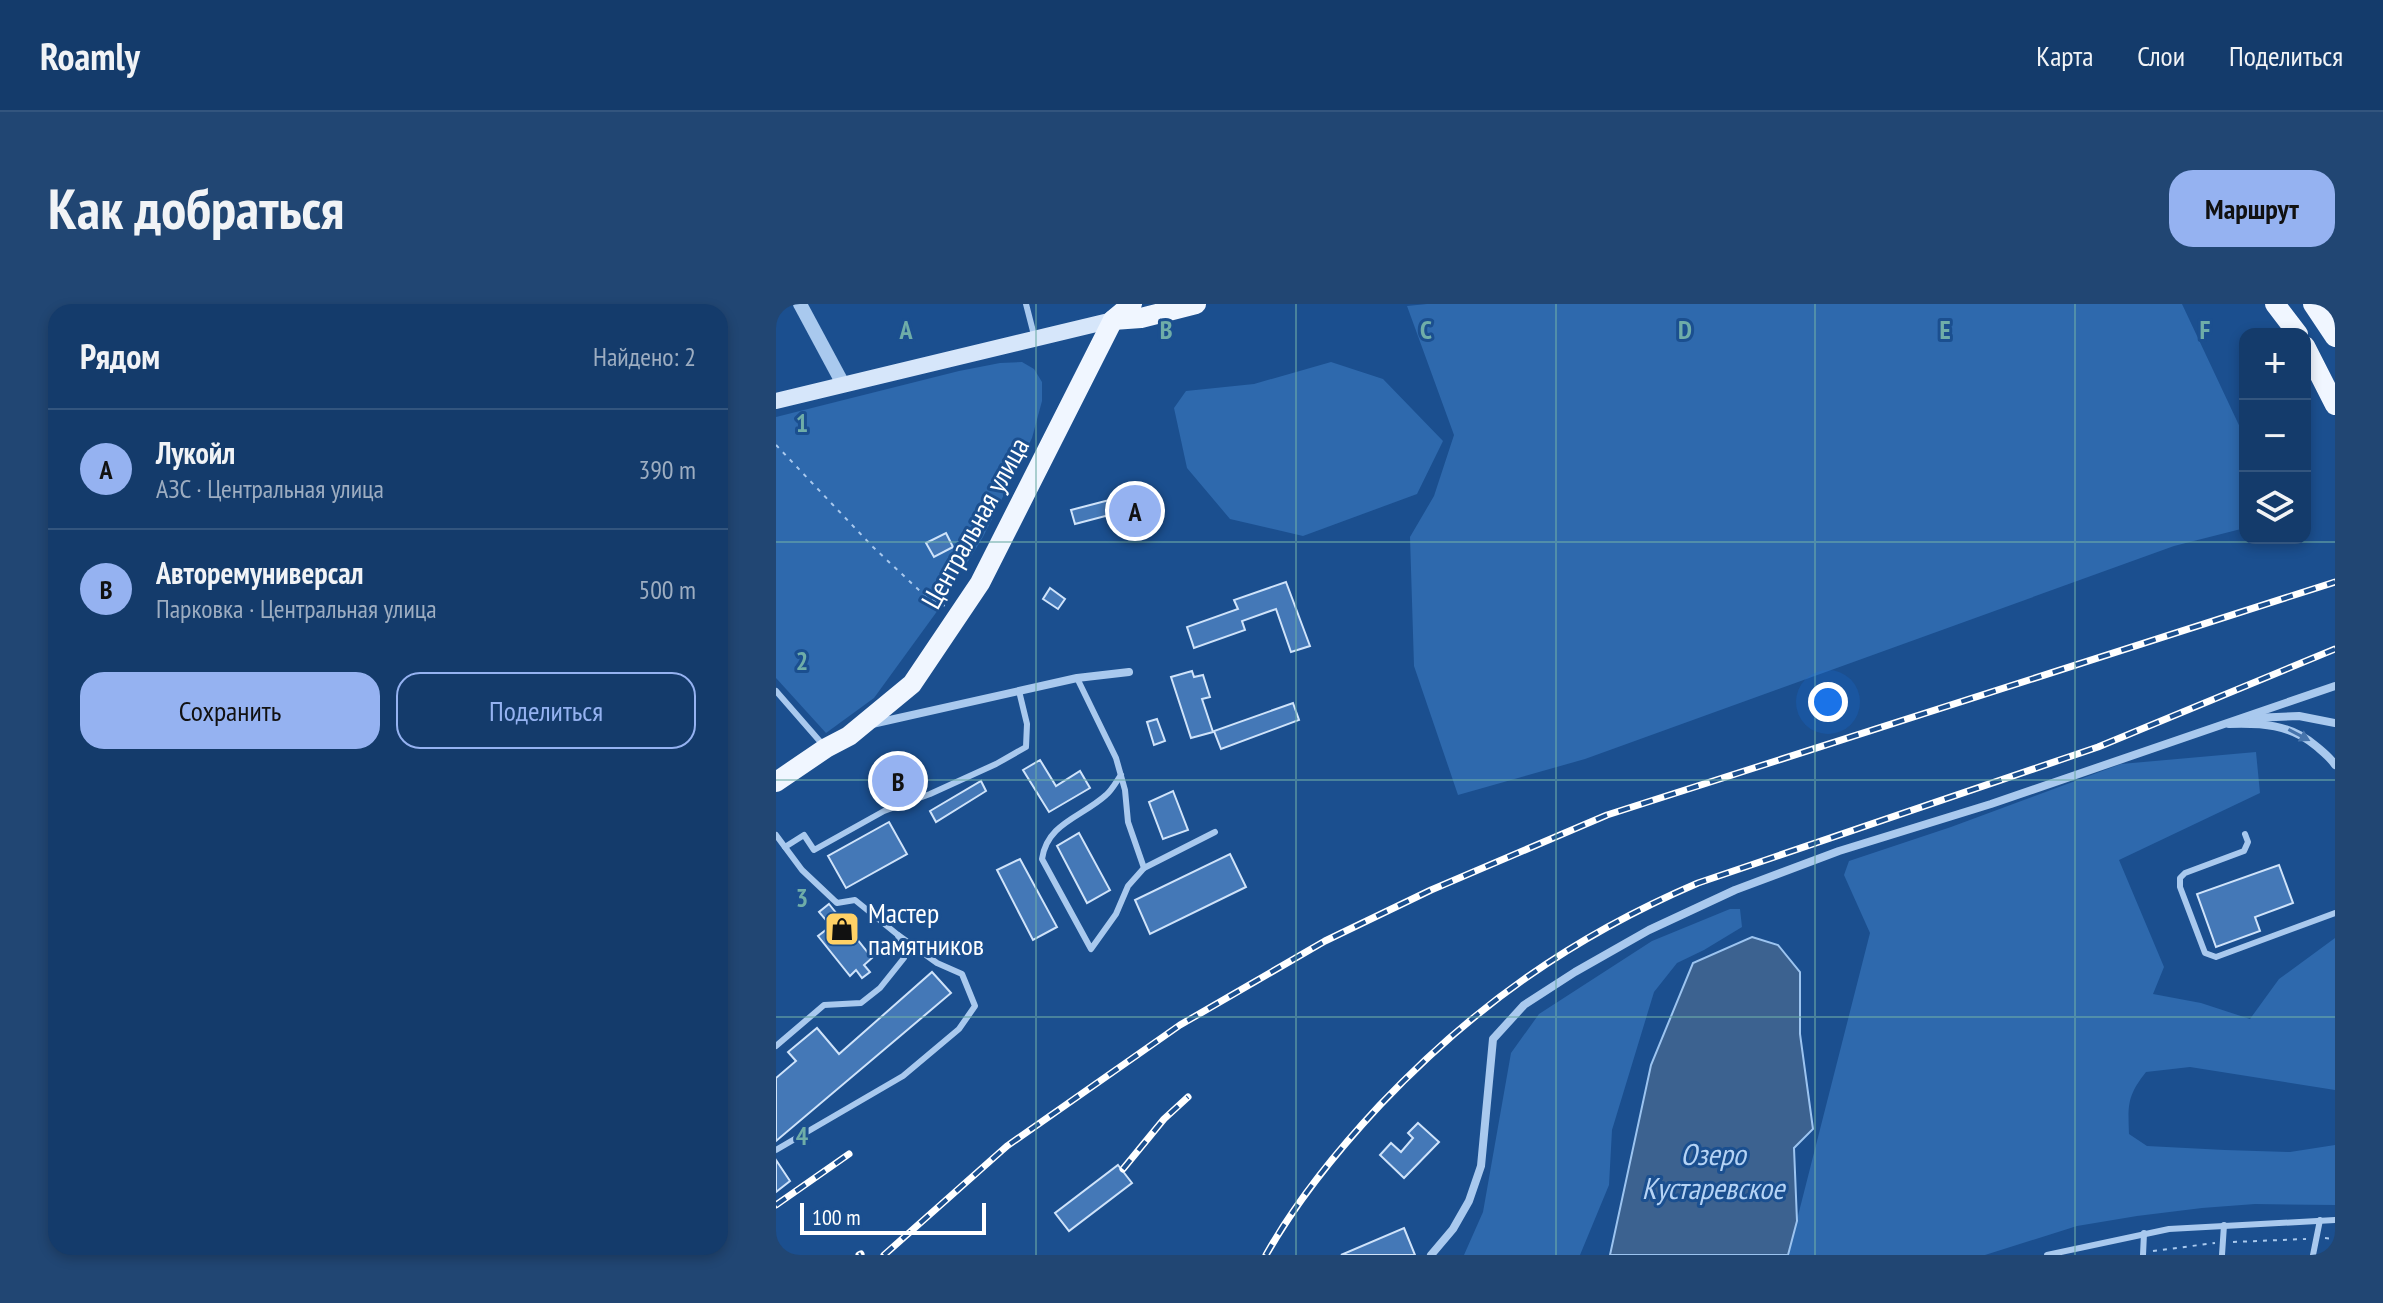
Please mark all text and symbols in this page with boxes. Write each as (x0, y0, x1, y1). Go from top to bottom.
text: Roamly (40, 31, 140, 80)
text: Карта (2036, 37, 2093, 74)
text: Слои (2137, 37, 2185, 74)
text: Поделиться (2229, 37, 2343, 74)
button: Маршрут (2169, 170, 2335, 247)
text: Как добраться (48, 172, 344, 244)
text: A (898, 313, 913, 346)
text: B (1160, 313, 1173, 346)
text: C (1420, 313, 1432, 346)
text: D (1678, 313, 1692, 346)
text: E (1939, 313, 1951, 346)
text: F (2200, 313, 2211, 346)
map controls (2239, 328, 2311, 544)
button: + (2239, 328, 2311, 400)
text: Рядом (80, 334, 160, 378)
text: Найдено: 2 (593, 340, 696, 373)
button: − (2239, 400, 2311, 472)
text: 1 (796, 406, 808, 439)
street label: Центральная улица (912, 431, 1037, 615)
text: Лукойл (156, 433, 235, 472)
text: A (99, 453, 113, 486)
text: 390 m (638, 453, 696, 486)
text: АЗС · Центральная улица (156, 472, 384, 505)
button: layers (2239, 472, 2311, 544)
pin: A (1109, 481, 1161, 541)
text: Авторемуниверсал (156, 553, 364, 592)
text: B (100, 573, 112, 606)
text: 500 m (638, 573, 696, 606)
text: Парковка · Центральная улица (156, 592, 437, 625)
text: 2 (796, 644, 808, 677)
button: Сохранить (80, 672, 380, 749)
button: Поделиться (396, 672, 696, 749)
your location (1808, 682, 1848, 722)
one-way arrow (2288, 728, 2310, 742)
pin: B (872, 751, 924, 811)
text: 3 (796, 881, 808, 914)
place label: Мастер памятников (868, 894, 984, 963)
shop icon: Мастер памятников (823, 910, 861, 948)
text: 4 (796, 1119, 809, 1152)
water label: Озеро Кустаревское (1642, 1134, 1786, 1207)
scale bar (800, 1199, 986, 1235)
text: 100 m (812, 1203, 861, 1231)

